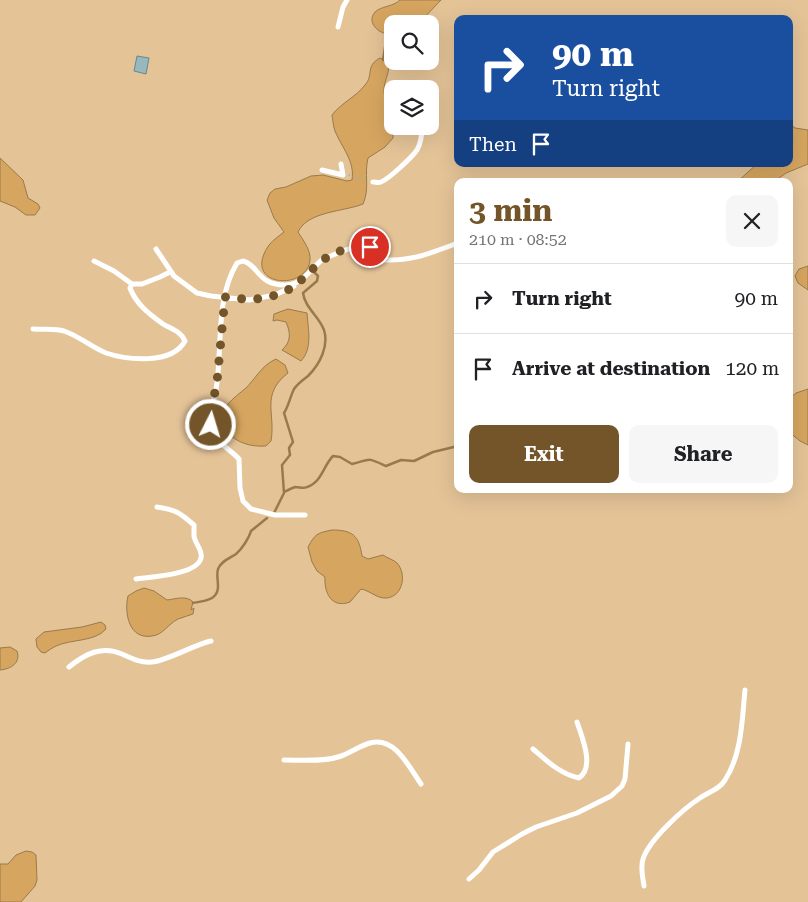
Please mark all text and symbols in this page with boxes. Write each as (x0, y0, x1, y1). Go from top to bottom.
map controls (384, 15, 439, 135)
button: search (384, 15, 439, 70)
text: 90 m (552, 34, 634, 75)
icon: right (469, 35, 534, 100)
text: Turn right (552, 76, 660, 101)
button: layers (384, 80, 439, 135)
icon: arrive (527, 130, 555, 158)
text: Then (469, 133, 517, 156)
text: 3 min (469, 193, 552, 228)
button: close (726, 195, 778, 247)
pin (349, 226, 391, 268)
text: 210 m · 08:52 (469, 230, 567, 249)
icon: arrive (356, 233, 384, 261)
icon: right (469, 285, 497, 313)
text: Turn right (512, 287, 612, 310)
text: 90 m (735, 287, 778, 310)
icon: arrive (469, 355, 497, 383)
text: Arrive at destination (512, 357, 710, 380)
text: 120 m (725, 357, 779, 380)
position arrow (184, 398, 236, 450)
button: Exit (469, 425, 619, 483)
button: Share (629, 425, 778, 483)

